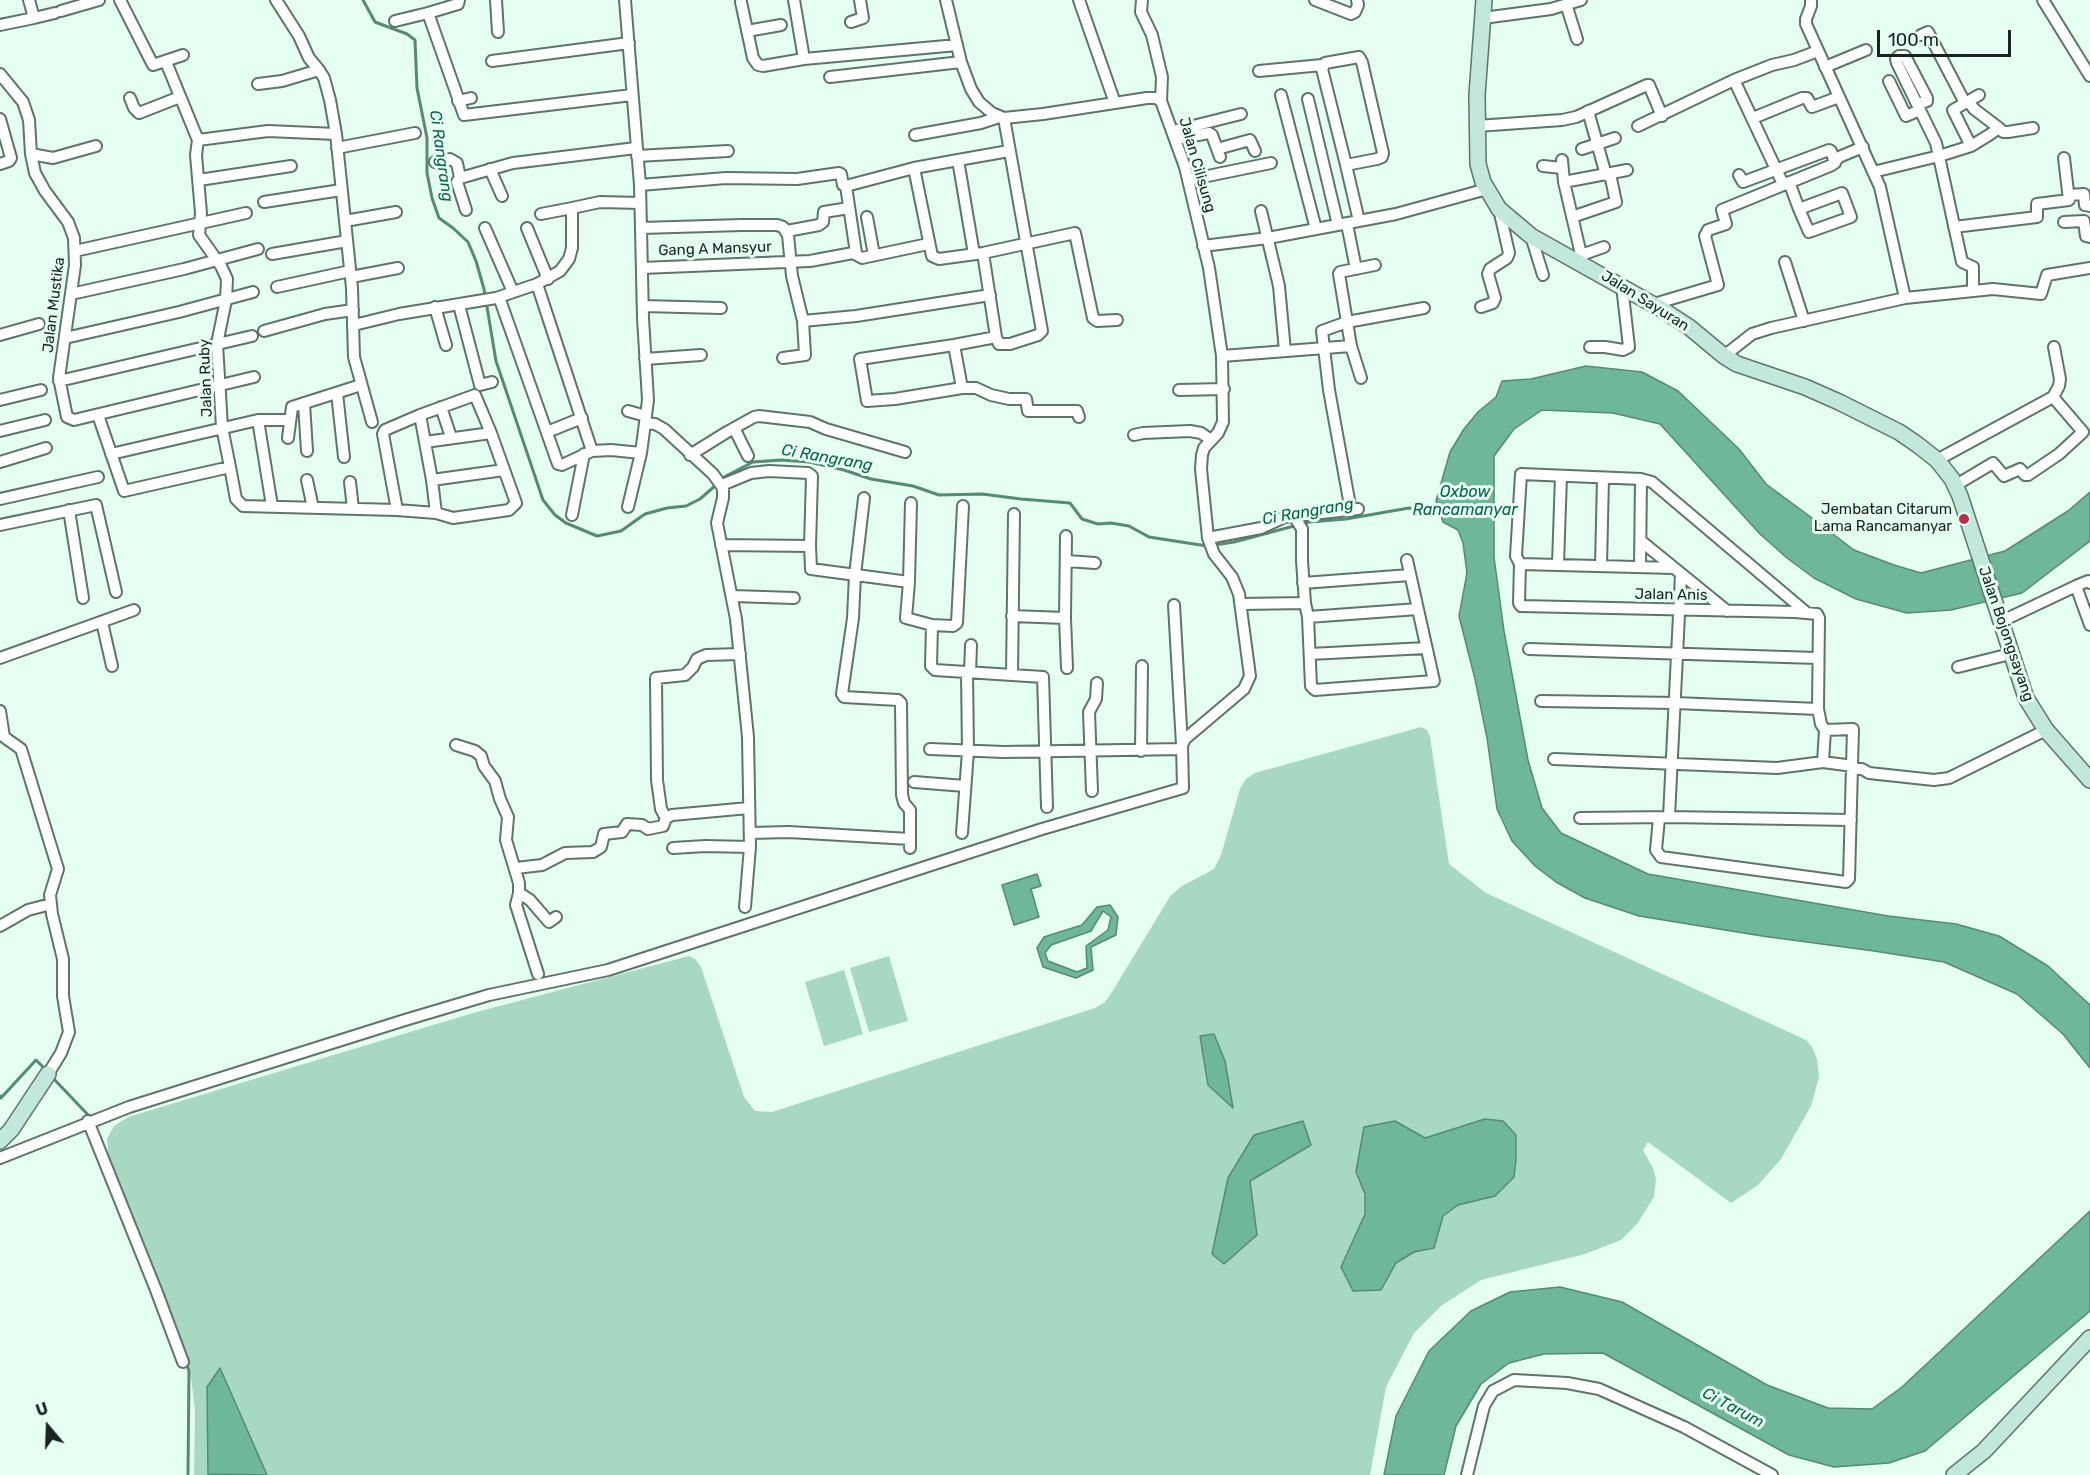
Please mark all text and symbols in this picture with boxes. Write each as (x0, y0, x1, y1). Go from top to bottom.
scale bar (1880, 18, 2014, 56)
text: 100 m (1888, 29, 1939, 51)
water label: Ci Rangrang (425, 109, 457, 203)
street label: Jalan Cilisung (1175, 115, 1219, 215)
street label: Gang A Mansyur (658, 238, 772, 260)
street label: Jalan Mustika (39, 256, 69, 354)
street label: Jalan Sayuran (1598, 267, 1692, 335)
street label: Jalan Ruby (196, 339, 216, 417)
water label: Ci Rangrang (780, 441, 874, 475)
water label: Oxbow Rancamanyar (1412, 482, 1518, 520)
water label: Ci Rangrang (1261, 495, 1355, 529)
place label: Jembatan Citarum Lama Rancamanyar (1814, 501, 1952, 536)
marker: Jembatan Citarum Lama Rancamanyar (1957, 512, 1971, 526)
street label: Jalan Bojongsayang (1974, 564, 2038, 704)
street label: Jalan Anis (1634, 585, 1708, 605)
water label: Ci Tarum (1699, 1384, 1767, 1432)
north arrow (18, 1397, 78, 1457)
text: U (33, 1399, 51, 1420)

